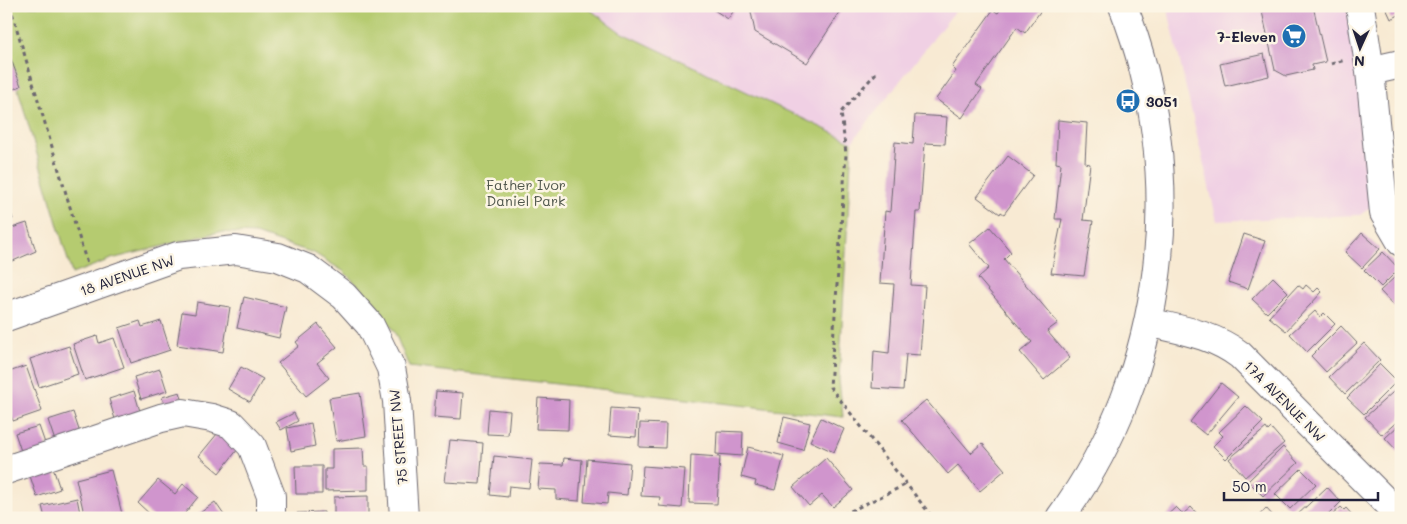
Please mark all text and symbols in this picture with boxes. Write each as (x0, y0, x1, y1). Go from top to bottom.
north arrow (1334, 22, 1384, 72)
supermarket icon: 7-Eleven (1281, 23, 1307, 49)
place label: 7-Eleven (1217, 27, 1276, 46)
text: N (1353, 52, 1365, 71)
bus stop icon: 3051 (1115, 88, 1141, 114)
place label: 3051 (1146, 92, 1178, 111)
park label: Father Ivor Daniel Park (486, 175, 566, 210)
street label: 18 AVENUE NW (77, 250, 177, 300)
street label: 17A AVENUE NW (1240, 356, 1330, 446)
street label: 75 STREET NW (384, 388, 412, 486)
scale bar (1224, 469, 1378, 501)
text: 50 m (1232, 476, 1267, 496)

